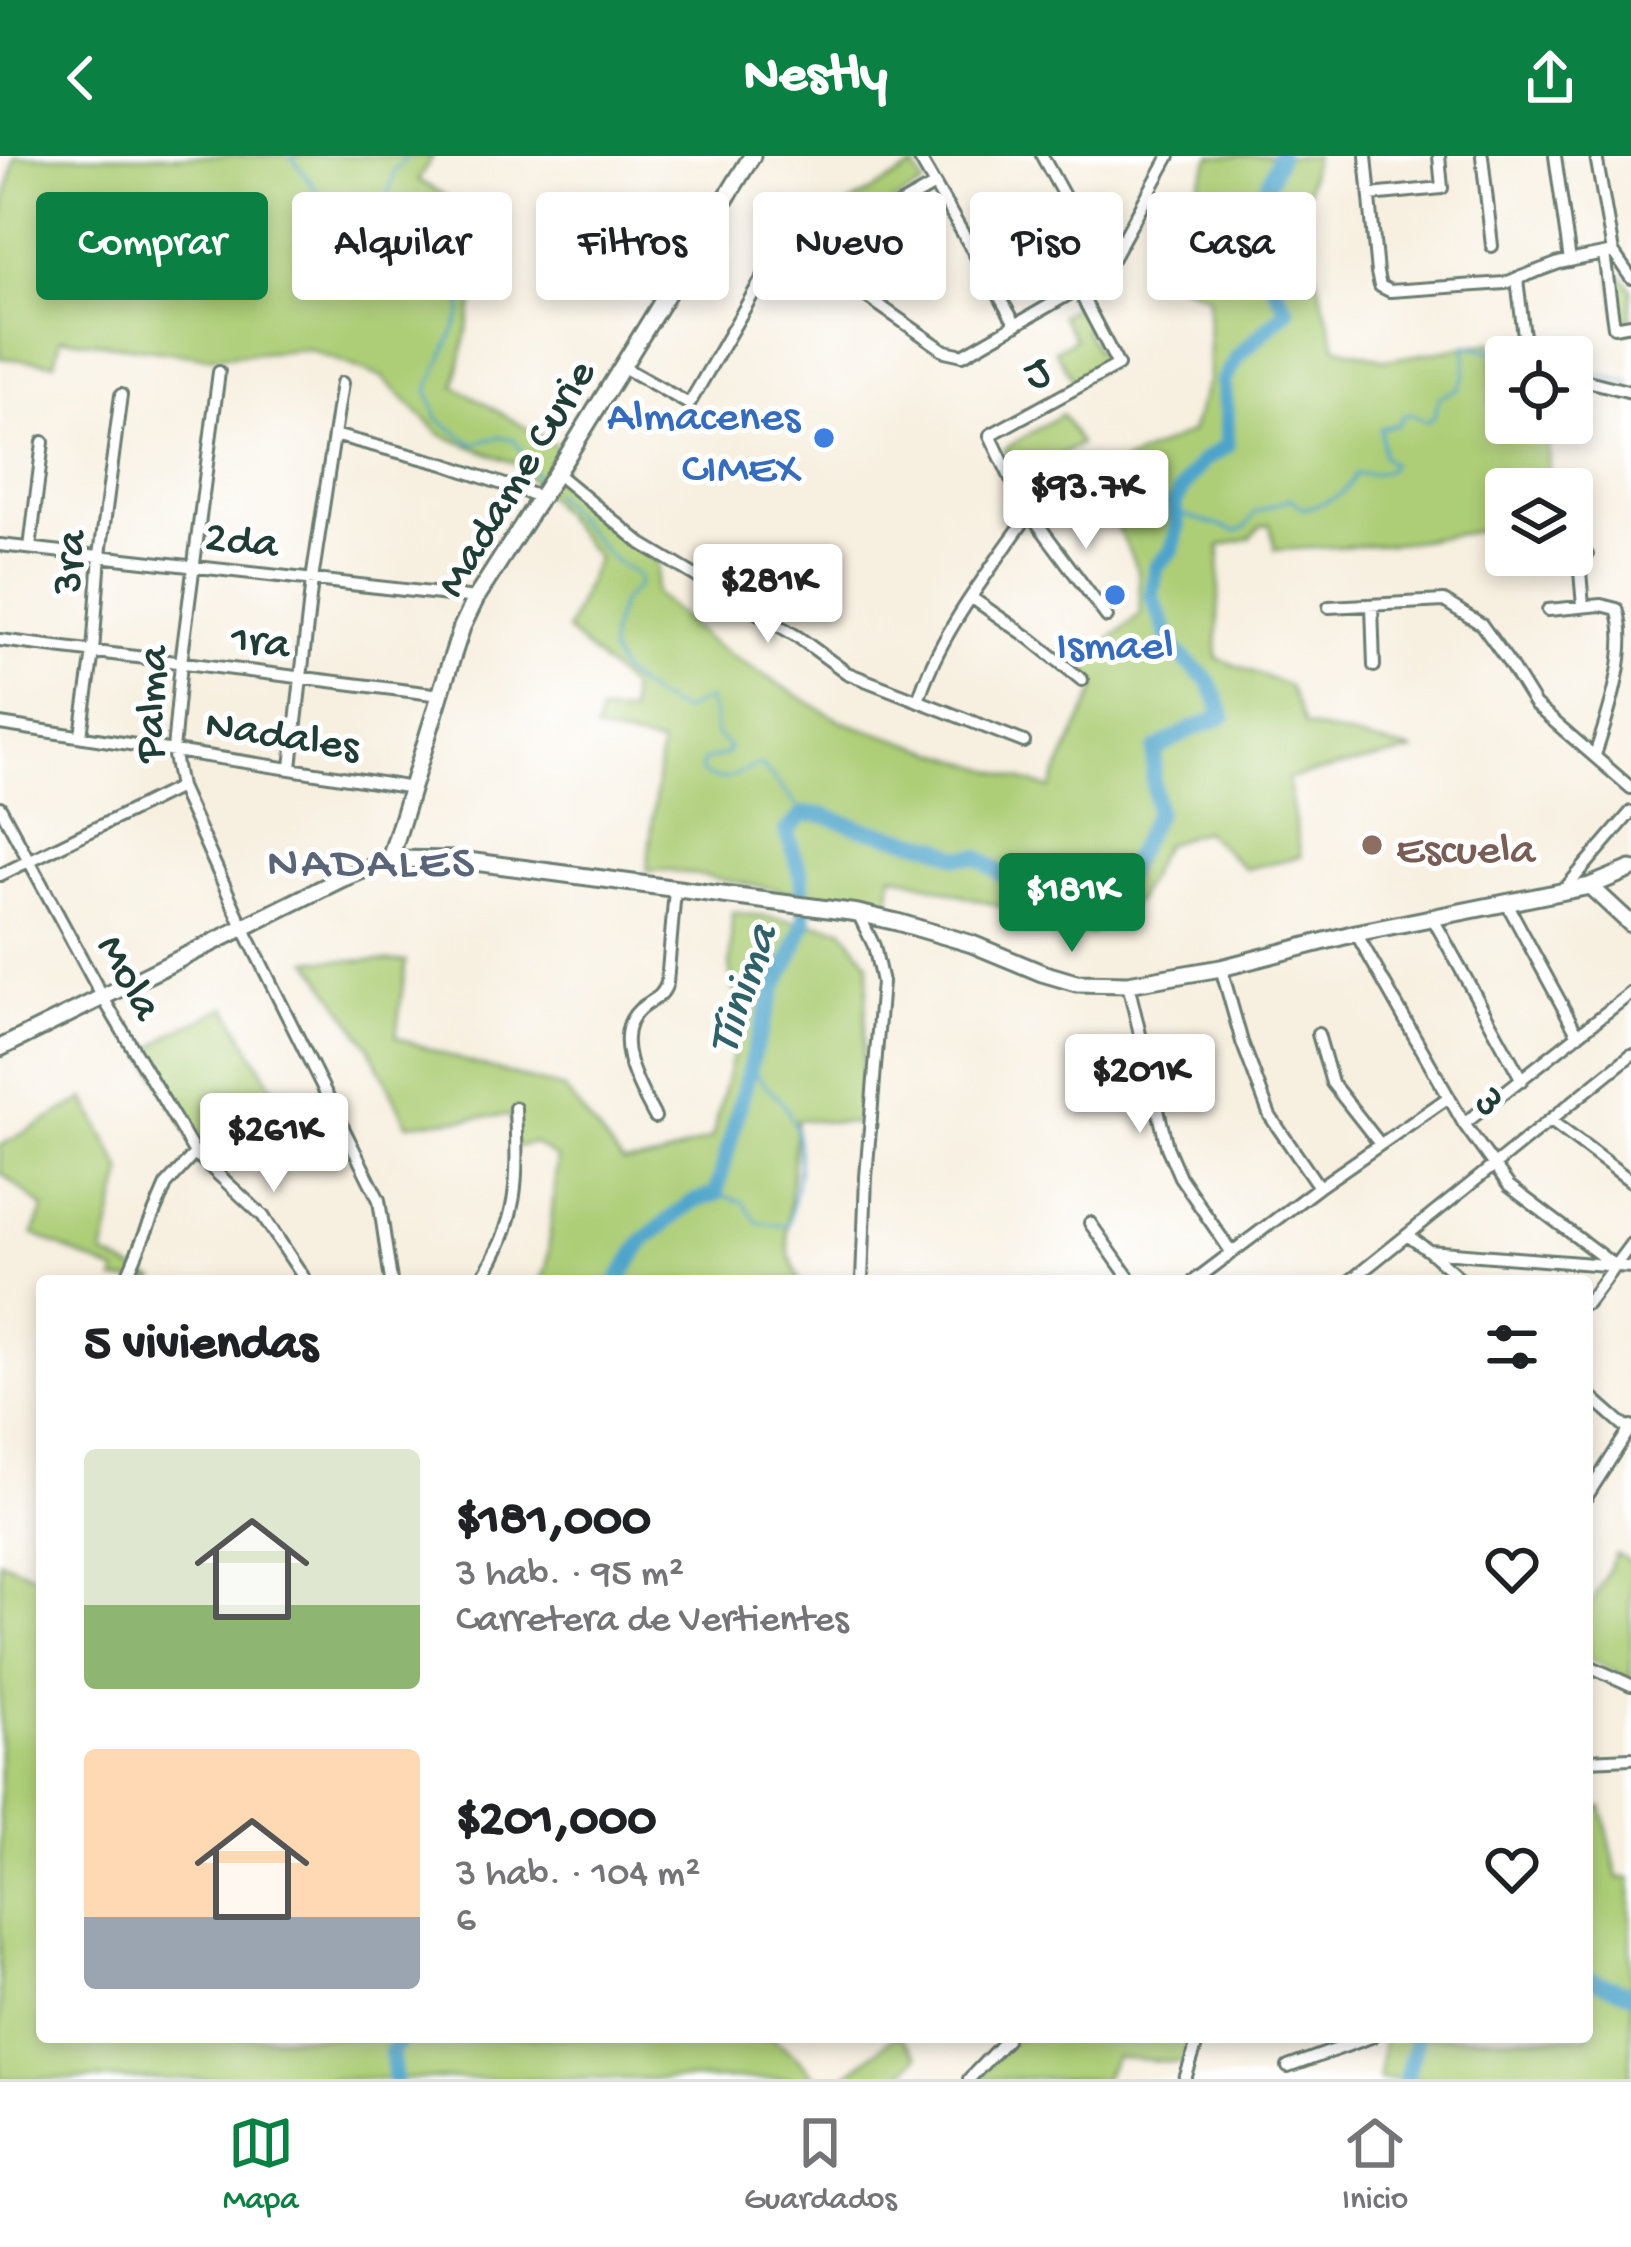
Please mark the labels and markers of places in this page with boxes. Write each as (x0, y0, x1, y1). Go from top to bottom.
place label: Almacenes CIMEX (607, 393, 802, 498)
marker: Almacenes CIMEX (811, 425, 837, 451)
pin: $93.7K (988, 450, 1184, 552)
pin: $281K (684, 544, 852, 646)
marker: Ismael (1102, 582, 1128, 608)
place label: Ismael (1056, 622, 1174, 675)
place label: Escuela (1396, 826, 1537, 879)
marker: Escuela (1359, 832, 1385, 858)
pin: $181K (988, 853, 1156, 955)
pin: $201K (1056, 1034, 1224, 1136)
pin: $261K (190, 1093, 358, 1195)

